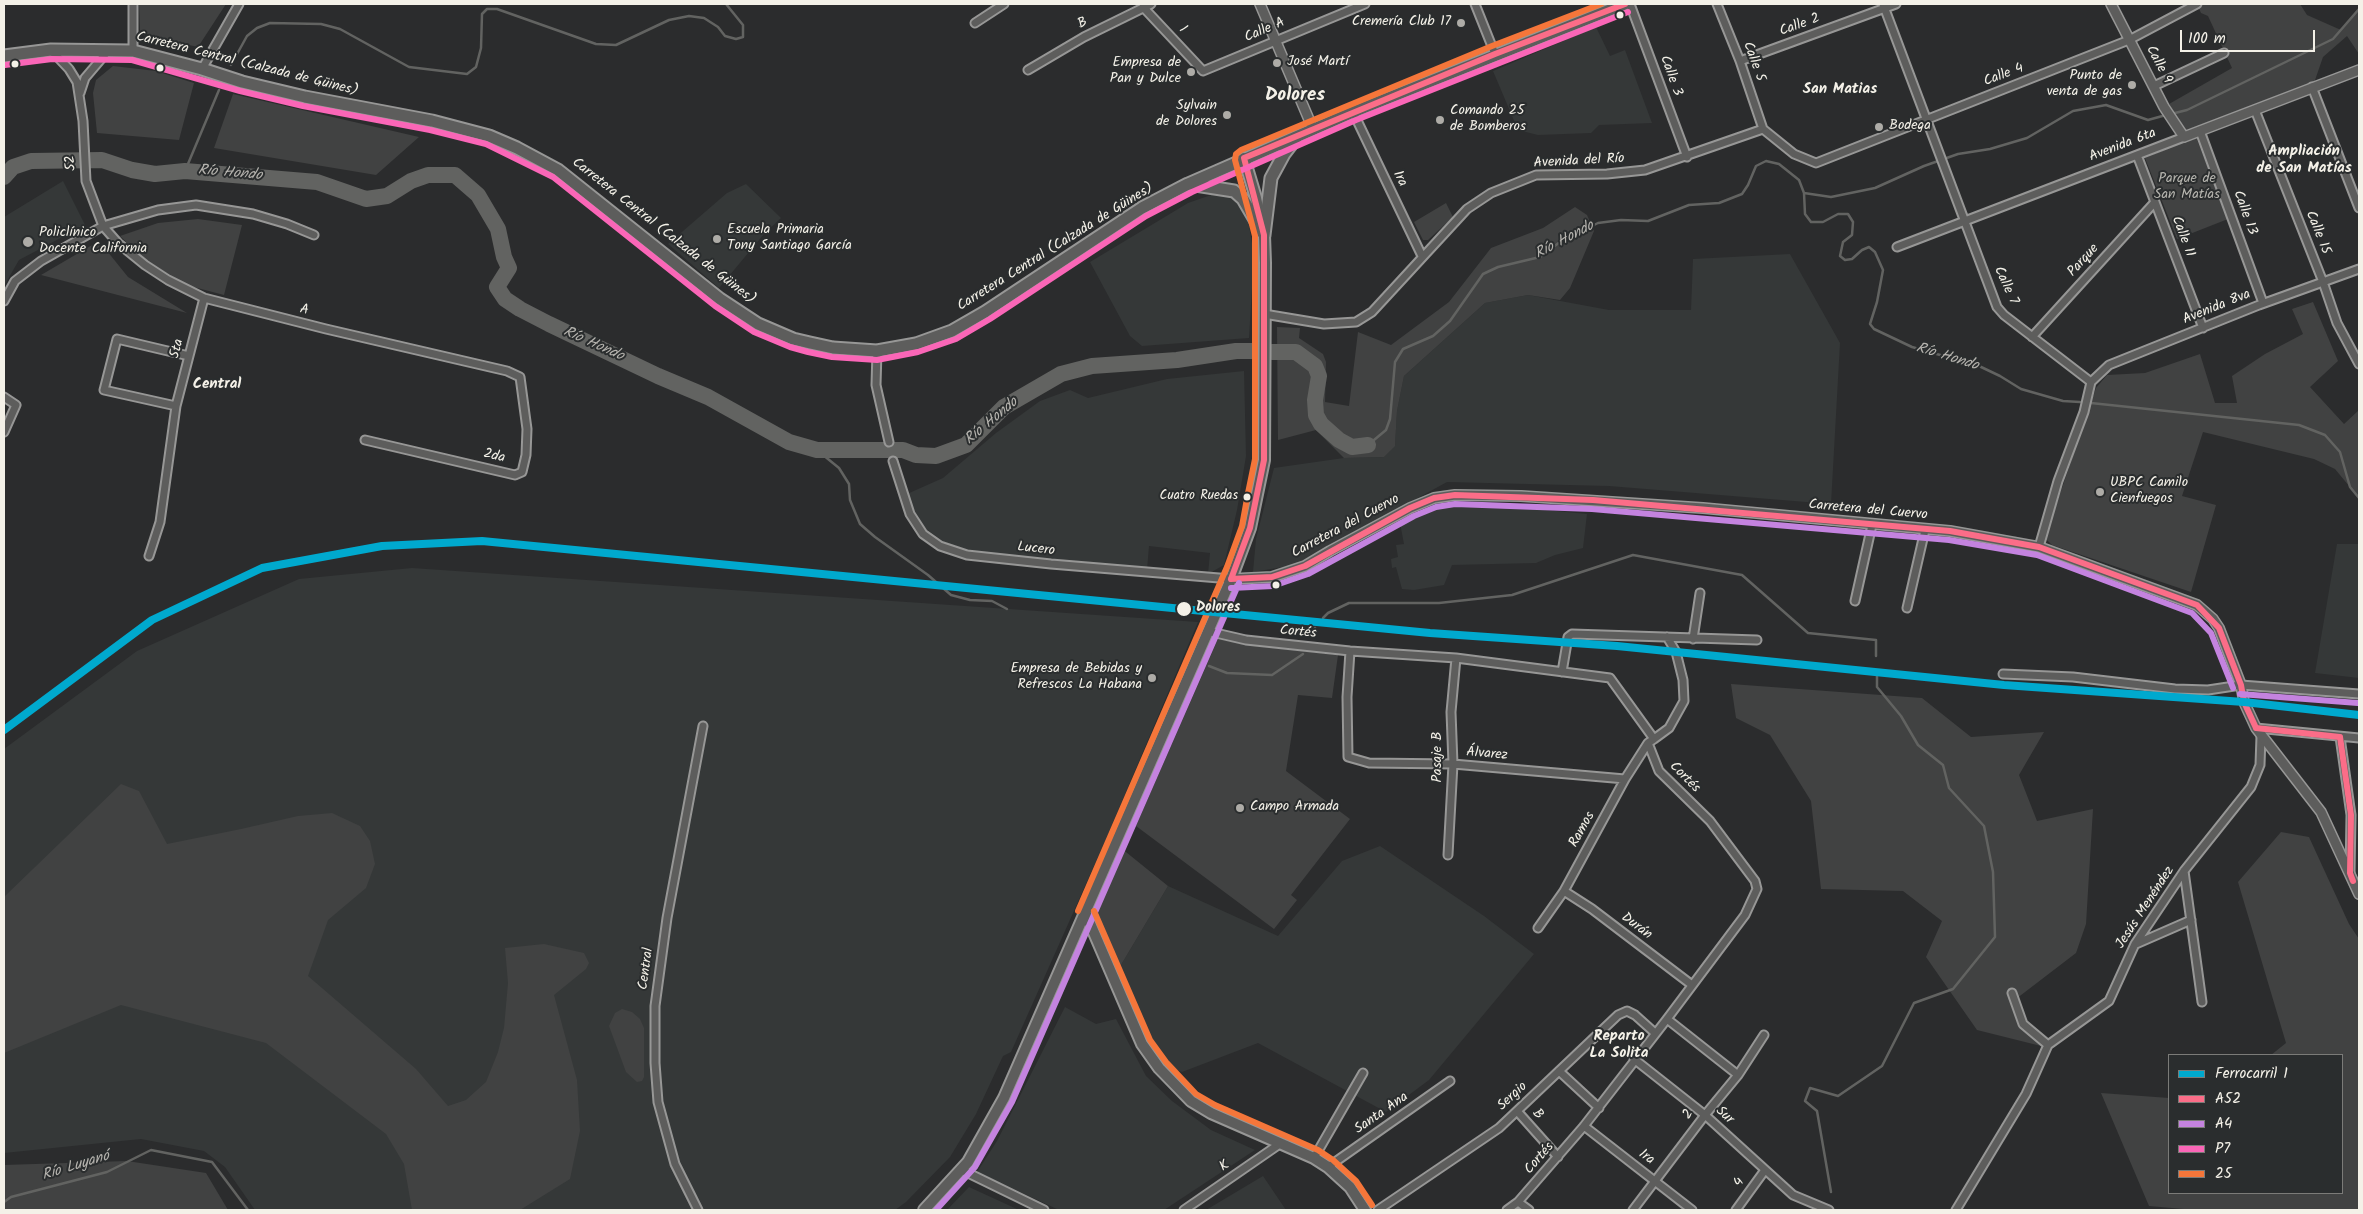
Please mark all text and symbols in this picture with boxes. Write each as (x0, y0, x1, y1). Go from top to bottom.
unlabelled marker (1615, 10, 1625, 20)
street label: Calle 2 (1777, 11, 1823, 41)
street label: B (1075, 14, 1091, 34)
street label: Calle A (1242, 15, 1288, 47)
place label: Cremería Club 17 (1352, 15, 1451, 31)
marker: Cremería Club 17 (1455, 17, 1467, 29)
scale bar (2183, 20, 2318, 52)
street label: 1 (1174, 23, 1190, 37)
text: 100 m (2188, 27, 2226, 51)
street label: Carretera Central (Calzada de Güines) (134, 29, 360, 101)
street label: Calle 5 (1738, 40, 1768, 84)
street label: Calle 9 (2141, 43, 2175, 87)
street label: Calle 3 (1655, 54, 1685, 98)
place label: José Martí (1287, 55, 1349, 71)
place label: Empresa de Pan y Dulce (1110, 56, 1181, 88)
marker: José Martí (1271, 57, 1283, 69)
unlabelled marker (10, 59, 20, 69)
street label: Calle 4 (1982, 61, 2026, 91)
unlabelled marker (155, 63, 165, 73)
marker: Empresa de Pan y Dulce (1185, 66, 1197, 78)
place label: Punto de venta de gas (2047, 69, 2122, 102)
marker: Punto de venta de gas (2126, 79, 2138, 91)
district label: San Matias (1803, 81, 1877, 99)
district label: Dolores (1265, 86, 1325, 108)
place label: Sylvain de Dolores (1156, 99, 1217, 132)
place label: Comando 25 de Bomberos (1450, 104, 1526, 136)
marker: Sylvain de Dolores (1221, 109, 1233, 121)
marker: Comando 25 de Bomberos (1434, 114, 1446, 126)
place label: Bodega (1889, 119, 1931, 135)
marker: Bodega (1873, 121, 1885, 133)
street label: Avenida 6ta (2087, 126, 2159, 166)
district label: Ampliación de San Matías (2256, 143, 2352, 178)
street label: Avenida del Río (1533, 151, 1625, 173)
street label: 52 (63, 155, 81, 171)
street label: Carretera Central (Calzada de Güines) (568, 155, 758, 309)
water label: Río Hondo (197, 162, 263, 186)
street label: 1ra (1388, 168, 1410, 190)
park label: Parque de San Matías (2154, 172, 2220, 204)
street label: Carretera Central (Calzada de Güines) (955, 180, 1157, 316)
street label: Calle 13 (2228, 188, 2260, 238)
street label: Calle 15 (2301, 209, 2333, 257)
street label: Calle 11 (2167, 214, 2197, 260)
water label: Río Hondo (1532, 218, 1598, 264)
place label: Escuela Primaria Tony Santiago García (727, 223, 852, 256)
place label: Policlínico Docente California (39, 226, 147, 258)
marker: Escuela Primaria Tony Santiago García (711, 233, 723, 245)
marker: Policlínico Docente California (21, 235, 35, 249)
street label: Parque (2065, 241, 2103, 281)
street label: Calle 7 (1989, 264, 2021, 308)
street label: Avenida 8va (2181, 287, 2253, 329)
street label: A (298, 302, 310, 320)
water label: Río Hondo (560, 324, 626, 366)
street label: 5ta (167, 337, 189, 361)
water label: Río Hondo (1914, 340, 1980, 376)
district label: Central (193, 376, 241, 394)
water label: Río Hondo (962, 394, 1022, 450)
street label: 2da (482, 446, 506, 468)
place label: UBPC Camilo Cienfuegos (2110, 476, 2188, 508)
marker: UBPC Camilo Cienfuegos (2094, 486, 2106, 498)
place label: Cuatro Ruedas (1160, 489, 1238, 505)
street label: Carretera del Cuervo (1289, 491, 1403, 563)
marker: Cuatro Ruedas (1242, 492, 1252, 502)
street label: Carretera del Cuervo (1808, 497, 1928, 525)
street label: Lucero (1016, 540, 1056, 560)
unlabelled marker (1271, 580, 1281, 590)
marker: Dolores (1175, 600, 1193, 618)
place label: Dolores (1196, 601, 1240, 617)
street label: Cortés (1279, 623, 1317, 643)
place label: Empresa de Bebidas y Refrescos La Habana (1010, 662, 1142, 694)
marker: Empresa de Bebidas y Refrescos La Habana (1146, 672, 1158, 684)
street label: Pasaje B (1431, 731, 1447, 783)
street label: Álvarez (1466, 745, 1508, 765)
street label: Cortés (1665, 759, 1703, 797)
place label: Campo Armada (1250, 800, 1339, 816)
marker: Campo Armada (1234, 802, 1246, 814)
street label: Ramos (1566, 809, 1600, 851)
street label: Jesús Menéndez (2113, 864, 2179, 952)
street label: Durán (1617, 910, 1655, 944)
street label: Central (636, 947, 658, 991)
district label: Reparto La Solita (1589, 1028, 1649, 1063)
legend (2168, 1054, 2343, 1194)
text: Ferrocarril 1 (2215, 1062, 2288, 1086)
street label: Sergio (1495, 1079, 1531, 1115)
text: A52 (2215, 1087, 2241, 1111)
street label: Santa Ana (1352, 1089, 1412, 1139)
street label: Sur (1711, 1103, 1737, 1129)
street label: B (1528, 1106, 1546, 1124)
street label: 2 (1680, 1107, 1698, 1123)
text: A4 (2215, 1112, 2232, 1136)
text: P7 (2215, 1137, 2230, 1161)
street label: Cortés (1522, 1140, 1558, 1178)
street label: 1ra (1635, 1147, 1657, 1169)
water label: Río Luyanó (40, 1148, 112, 1186)
street label: K (1217, 1158, 1233, 1176)
text: 25 (2215, 1162, 2232, 1186)
street label: 4 (1731, 1175, 1749, 1191)

